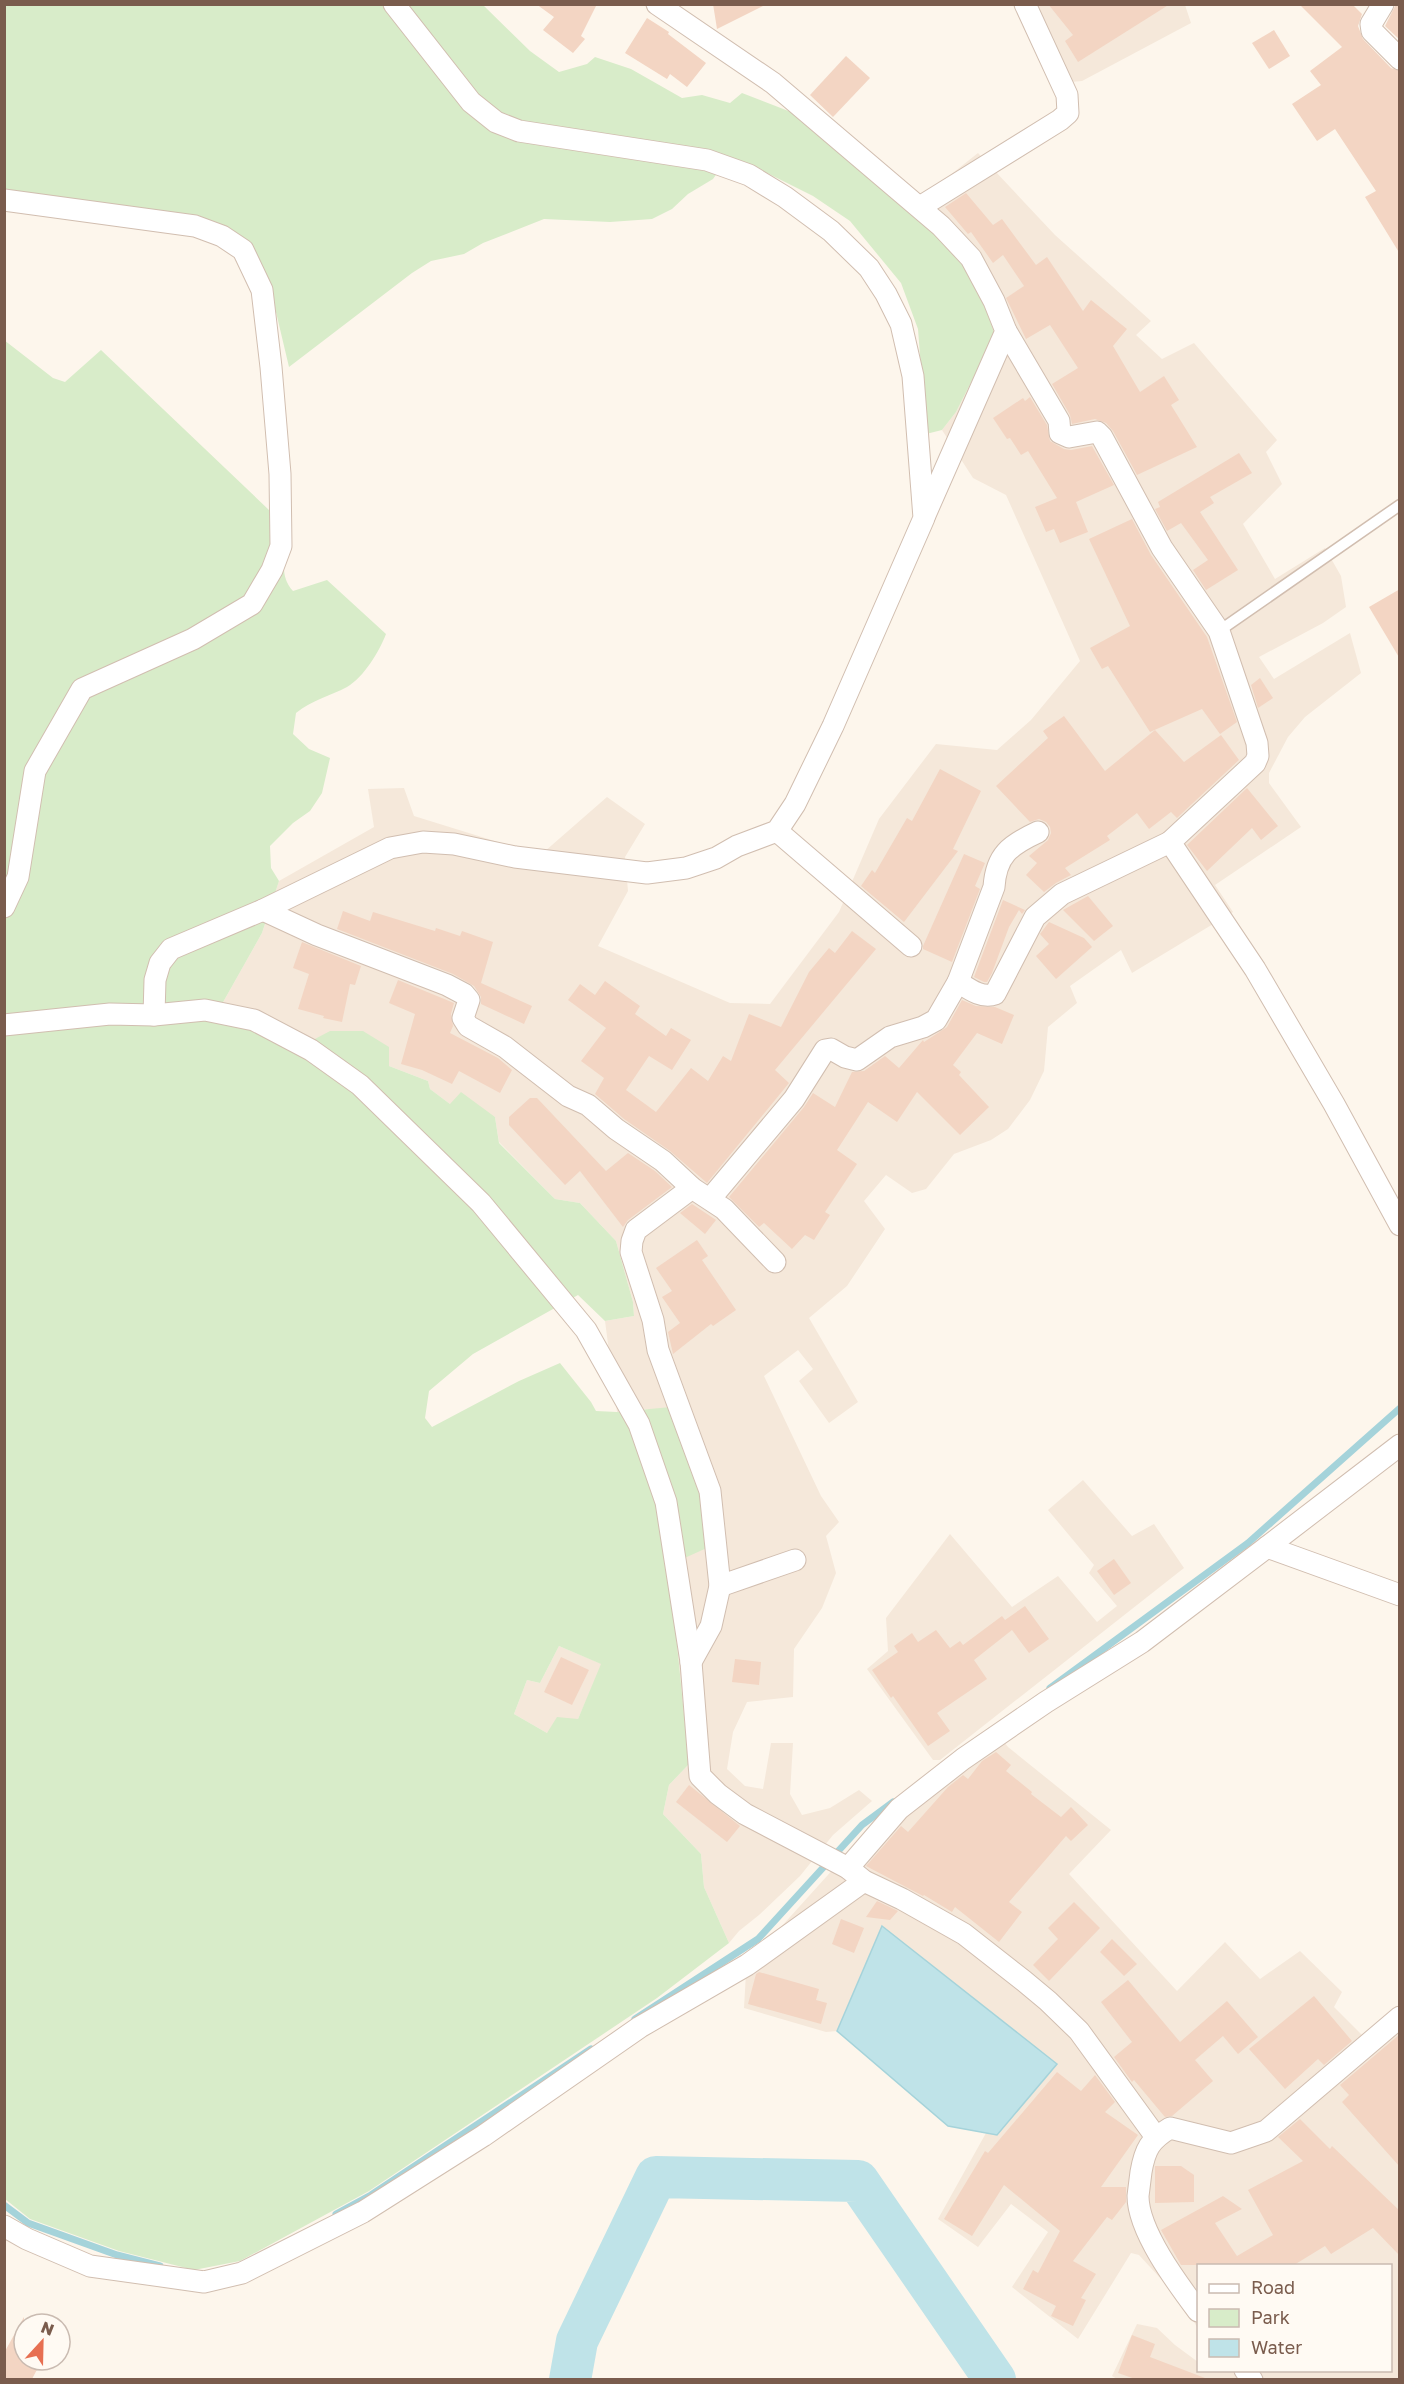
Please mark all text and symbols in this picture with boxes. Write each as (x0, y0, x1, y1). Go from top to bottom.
legend (1197, 2264, 1392, 2372)
text: Road (1251, 2276, 1295, 2298)
text: Park (1251, 2306, 1290, 2328)
north arrow (12, 2312, 72, 2372)
text: N (38, 2317, 57, 2340)
text: Water (1251, 2336, 1302, 2358)

